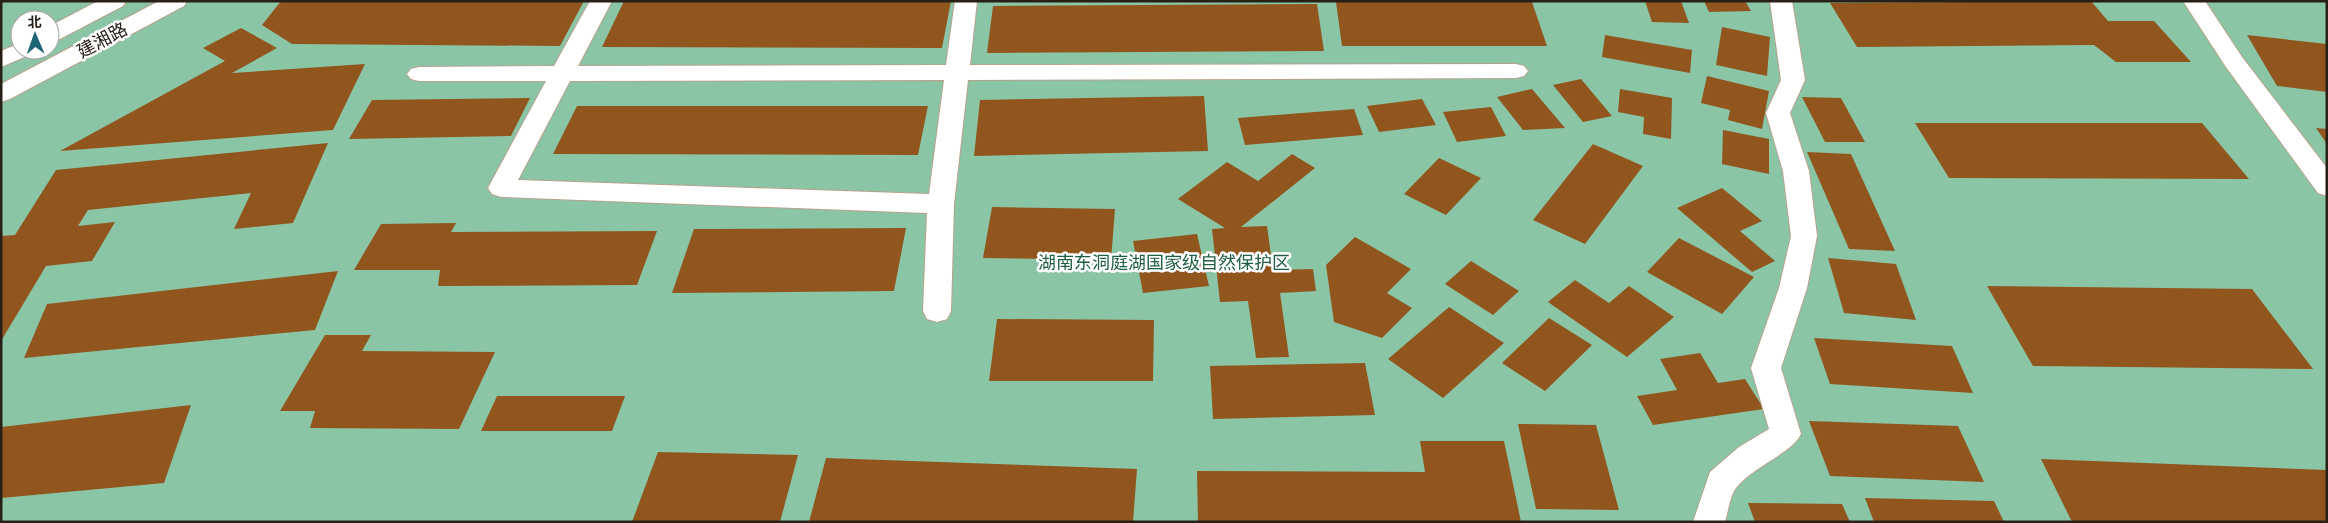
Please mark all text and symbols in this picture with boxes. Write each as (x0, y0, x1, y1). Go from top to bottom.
north arrow (10, 10, 60, 60)
text: 北 (27, 14, 42, 30)
street label: 建湘路 (73, 18, 131, 62)
park label: 湖南东洞庭湖国家级自然保护区 (1038, 252, 1290, 273)

